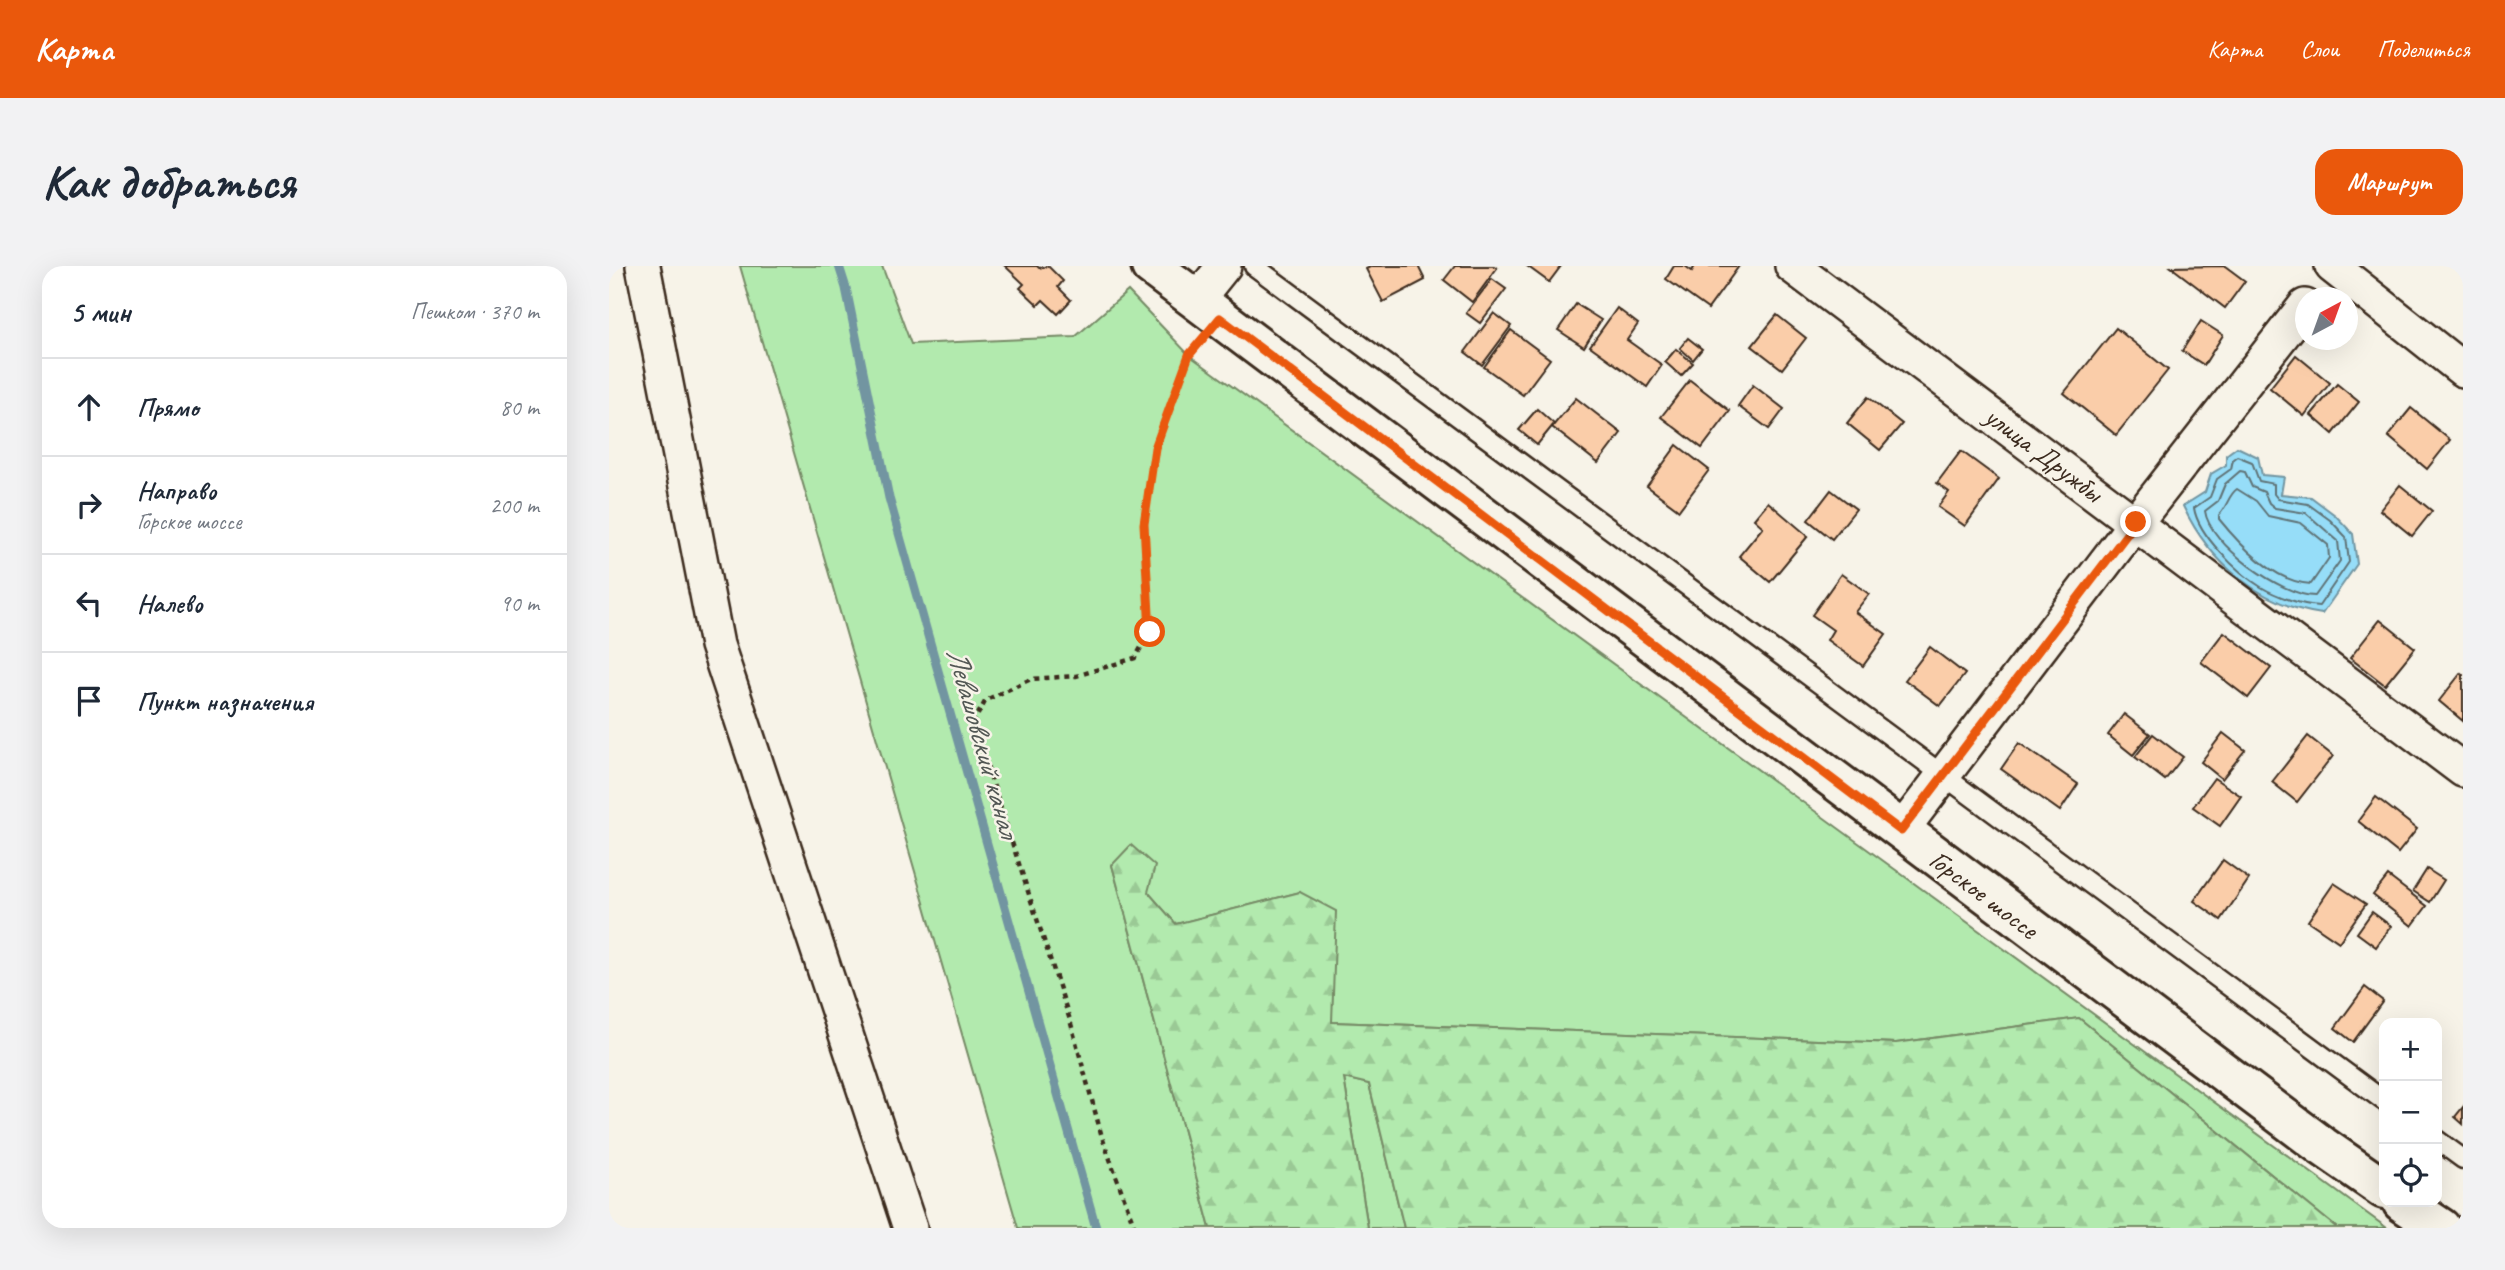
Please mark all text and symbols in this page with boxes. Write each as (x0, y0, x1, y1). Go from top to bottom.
text: Карта (35, 28, 114, 70)
text: Карта (2208, 34, 2262, 64)
text: Слои (2300, 34, 2339, 64)
text: Поделиться (2377, 34, 2470, 64)
button: Маршрут (2315, 149, 2463, 215)
text: Как добраться (42, 151, 295, 213)
north arrow (2295, 287, 2358, 350)
text: 5 мин (70, 293, 131, 331)
text: Пешком · 370 m (411, 297, 539, 326)
icon: ahead (70, 388, 108, 426)
text: Прямо (137, 391, 199, 424)
text: 80 m (500, 393, 539, 422)
street label: улица Дружбы (1977, 397, 2112, 511)
text: Направо (137, 474, 216, 507)
icon: right (70, 486, 108, 524)
text: 200 m (490, 491, 539, 520)
route end (2120, 506, 2151, 537)
text: Горское шоссе (137, 507, 242, 536)
icon: left (70, 584, 108, 622)
text: Налево (137, 587, 203, 620)
text: 90 m (500, 589, 539, 618)
route start (1134, 616, 1165, 647)
water label: Левашовский канал (938, 643, 1029, 845)
icon: arrive (70, 682, 108, 720)
text: Пункт назначения (137, 685, 313, 718)
street label: Горское шоссе (1923, 842, 2047, 947)
map controls (2379, 1018, 2442, 1207)
button: + (2379, 1018, 2442, 1081)
button: − (2379, 1081, 2442, 1144)
button: locate (2379, 1144, 2442, 1207)

